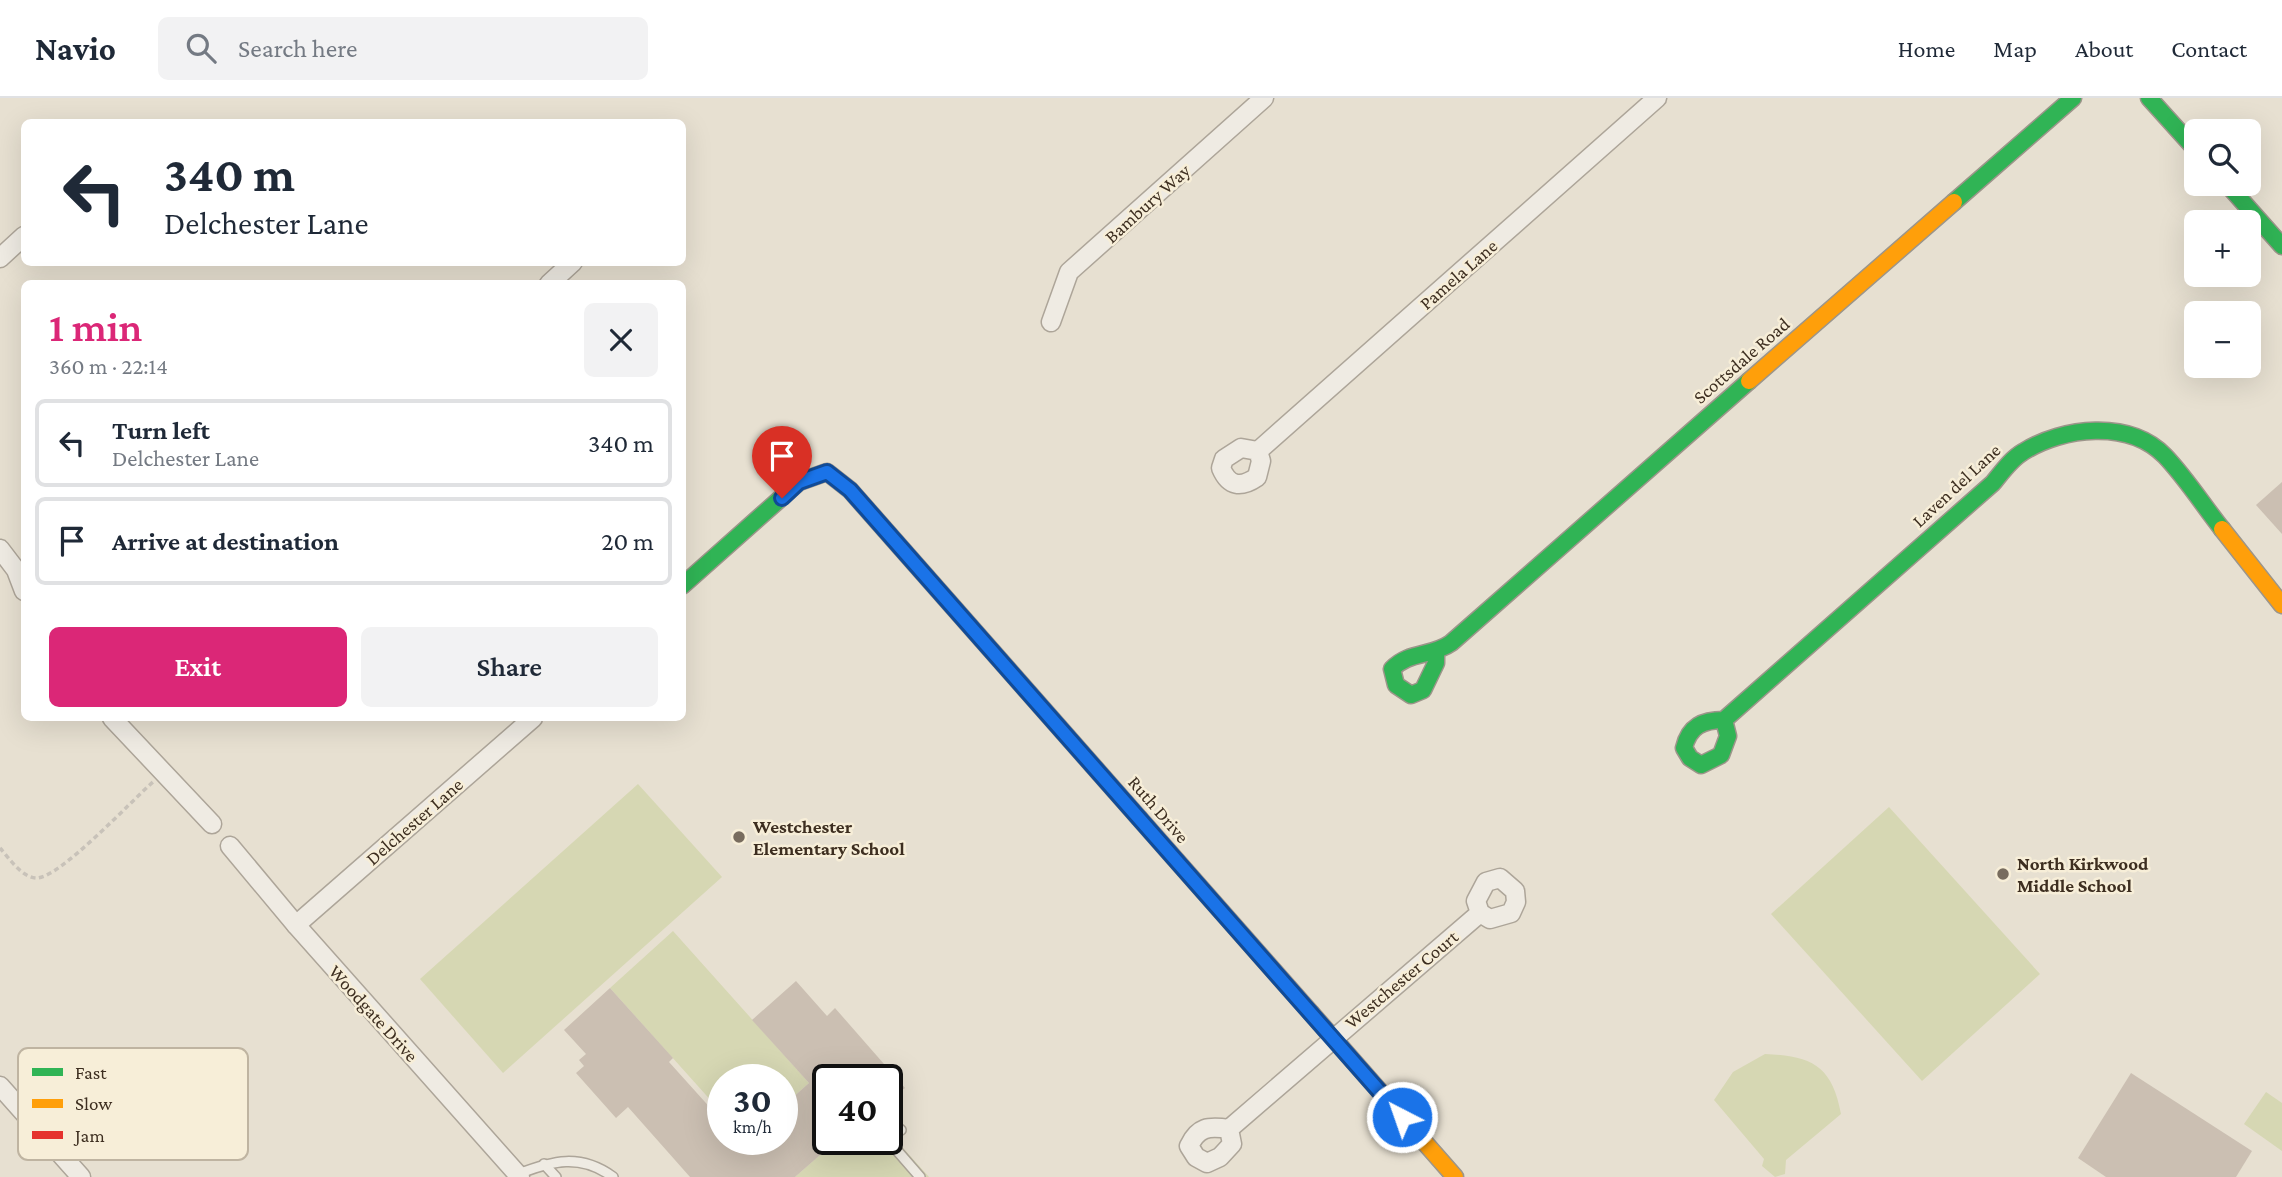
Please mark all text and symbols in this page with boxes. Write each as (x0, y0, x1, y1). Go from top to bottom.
search box (158, 17, 648, 80)
icon: search (182, 29, 220, 67)
text: Navio (35, 30, 116, 67)
text: Search here (238, 34, 357, 63)
text: Home (1898, 35, 1955, 62)
text: Map (1993, 35, 2037, 62)
text: About (2075, 35, 2133, 62)
text: Contact (2171, 35, 2247, 62)
map controls (2184, 119, 2261, 378)
button: search (2184, 119, 2261, 196)
icon: left (49, 147, 140, 238)
text: 340 m (164, 147, 295, 202)
street label: Bambury Way (1100, 159, 1194, 247)
text: Delchester Lane (164, 205, 369, 241)
button: + (2184, 210, 2261, 287)
street label: Pamela Lane (1415, 235, 1501, 314)
button: − (2184, 301, 2261, 378)
text: 1 min (49, 303, 142, 350)
button: close (584, 303, 658, 377)
street label: Scottsdale Road (1689, 313, 1794, 408)
text: 360 m · 22:14 (49, 353, 168, 379)
text: Turn left (112, 416, 210, 445)
icon: left (53, 424, 91, 462)
pin (752, 426, 812, 498)
text: 340 m (588, 429, 654, 458)
icon: arrive (763, 437, 801, 475)
street label: Laven del Lane (1908, 439, 2005, 531)
text: Delchester Lane (112, 445, 259, 471)
icon: arrive (53, 522, 91, 560)
text: Arrive at destination (112, 527, 339, 556)
text: 20 m (601, 527, 654, 556)
button: Exit (49, 627, 347, 707)
button: Share (361, 627, 658, 707)
street label: Ruth Drive (1124, 772, 1193, 847)
street label: Delchester Lane (362, 774, 467, 869)
place label: Westchester Elementary School (752, 816, 905, 859)
marker: Westchester Elementary School (731, 829, 747, 845)
place label: North Kirkwood Middle School (2017, 853, 2149, 896)
marker: North Kirkwood Middle School (1995, 866, 2011, 882)
street label: Westchester Court (1341, 926, 1463, 1033)
street label: Woodgate Drive (325, 961, 423, 1066)
legend (18, 1048, 248, 1160)
text: Fast (75, 1062, 107, 1083)
speed limit sign: 40 (812, 1064, 903, 1155)
position arrow (1365, 1080, 1439, 1154)
text: 30 (733, 1081, 772, 1120)
text: Slow (75, 1093, 112, 1114)
text: km/h (733, 1117, 772, 1137)
text: Jam (73, 1125, 105, 1146)

